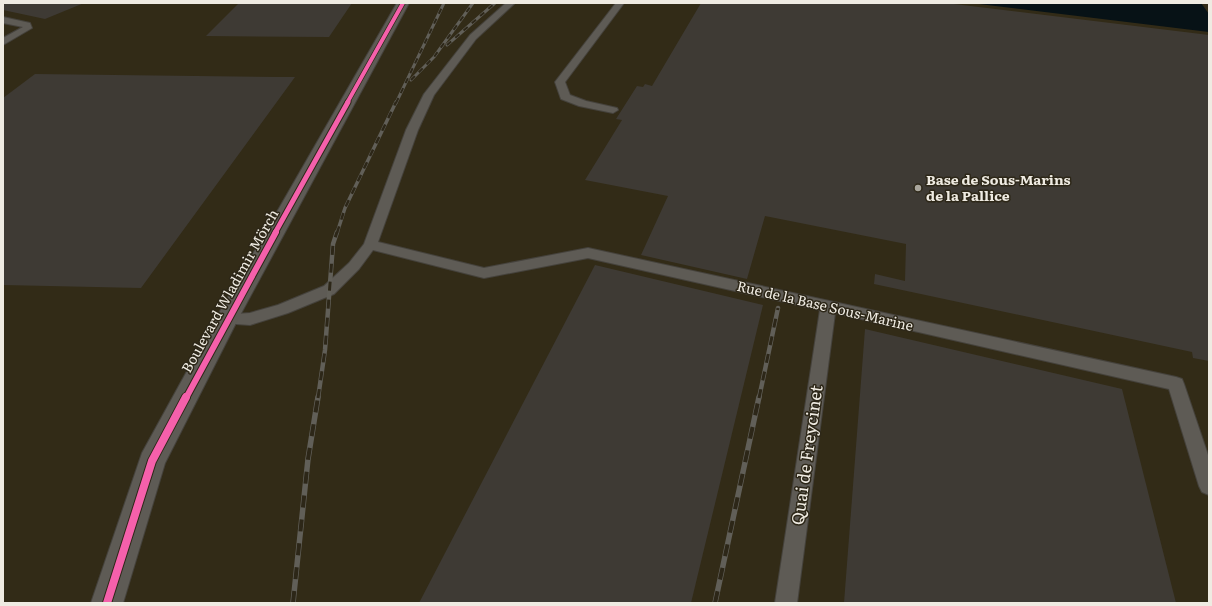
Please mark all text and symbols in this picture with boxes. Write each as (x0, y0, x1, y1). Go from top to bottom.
place label: Base de Sous-Marins de la Pallice (926, 169, 1071, 205)
marker: Base de Sous-Marins de la Pallice (913, 183, 923, 193)
street label: Boulevard Wladimir Mörch (176, 205, 282, 376)
street label: Rue de la Base Sous-Marine (735, 275, 915, 335)
street label: Quai de Freycinet (783, 383, 828, 526)

